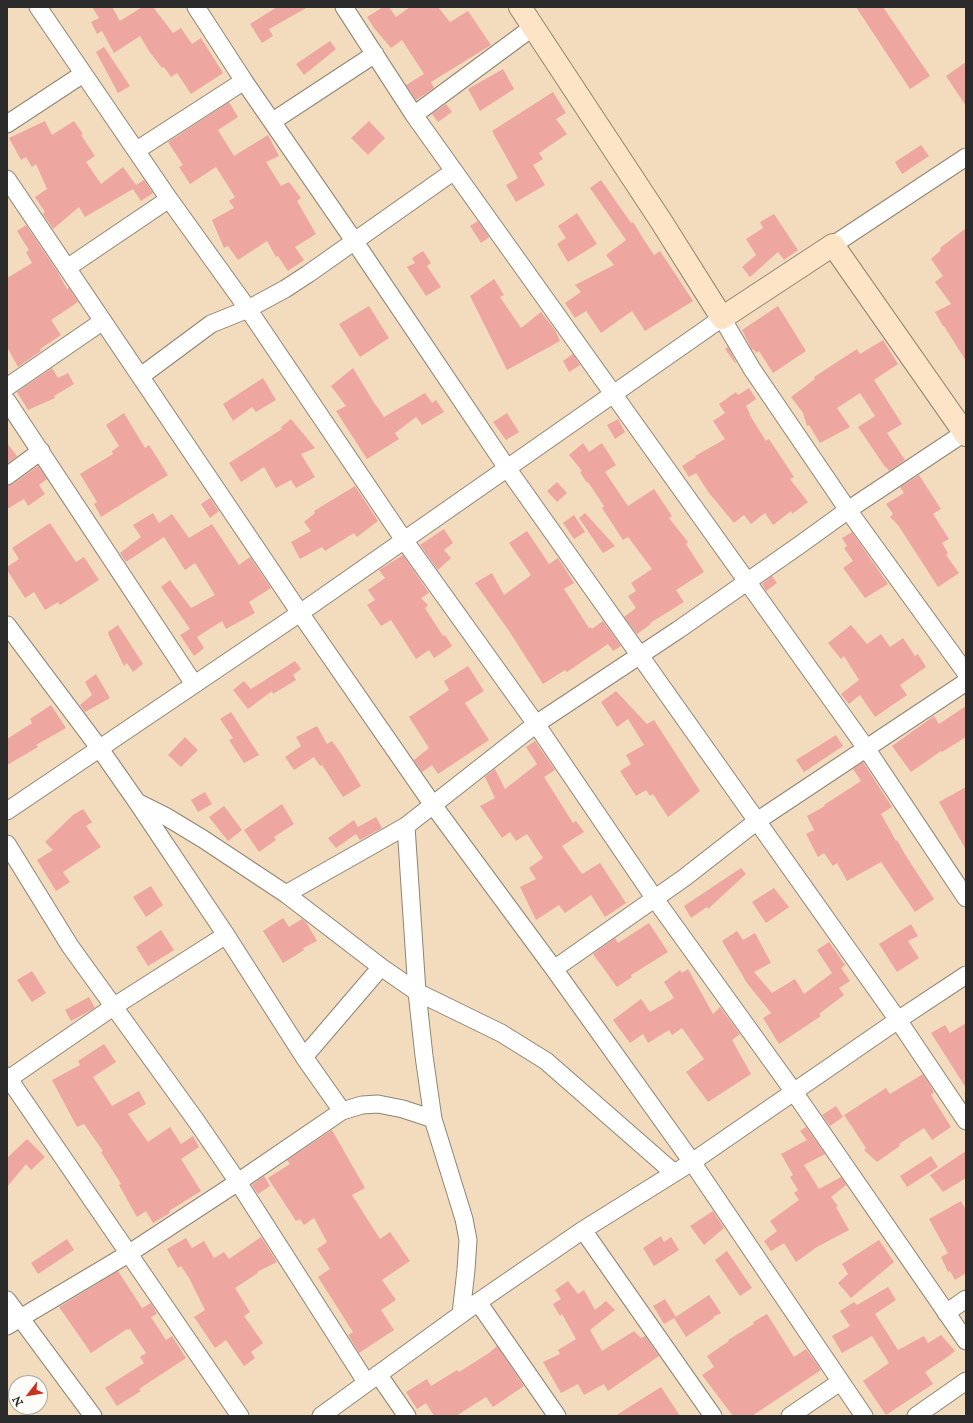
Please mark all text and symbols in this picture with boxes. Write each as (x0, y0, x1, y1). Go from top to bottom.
north arrow (8, 1375, 48, 1415)
text: N (10, 1393, 27, 1408)

